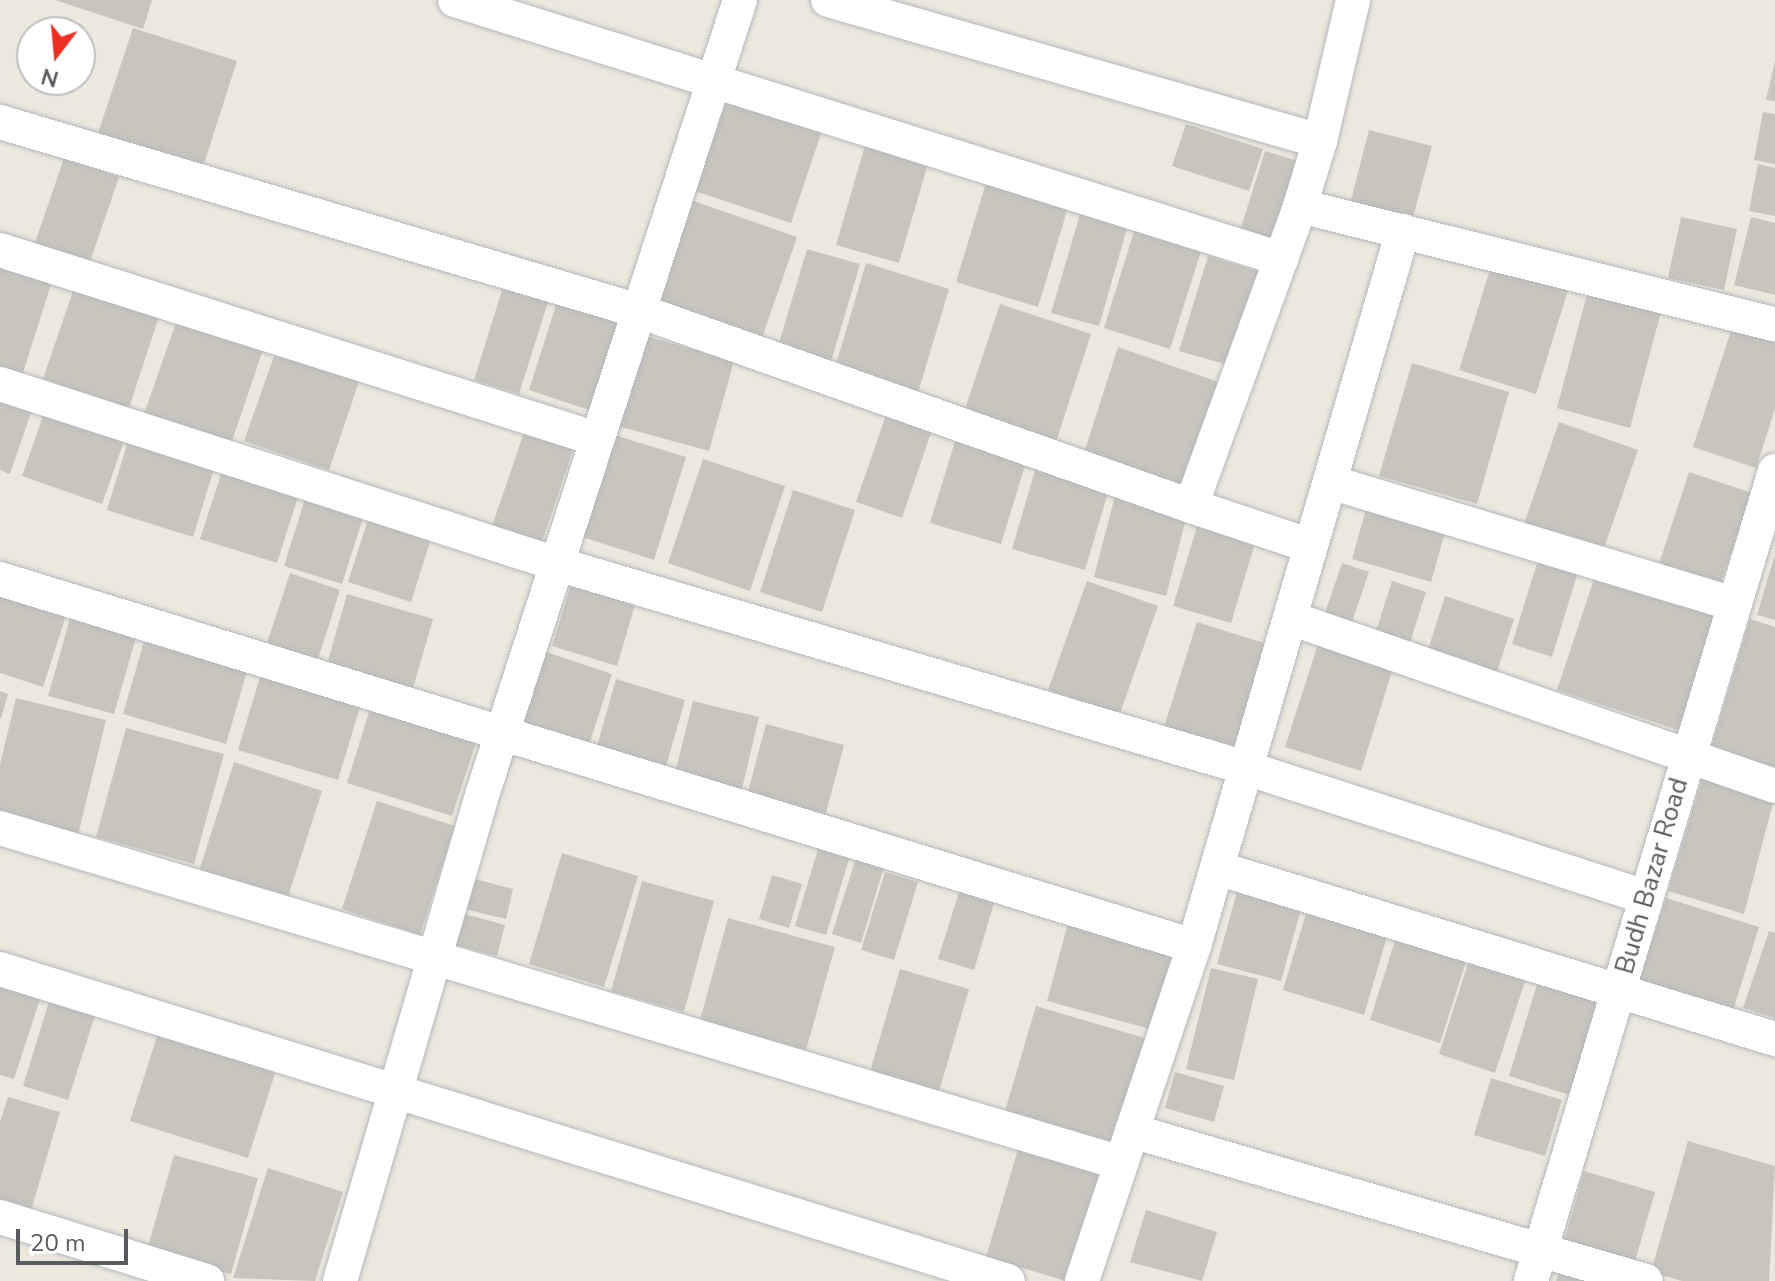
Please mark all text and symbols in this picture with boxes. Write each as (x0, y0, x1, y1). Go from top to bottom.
north arrow (16, 16, 96, 96)
text: N (38, 60, 62, 94)
street label: Budh Bazar Road (1609, 774, 1695, 978)
scale bar (20, 1213, 132, 1263)
text: 20 m (30, 1227, 86, 1259)

